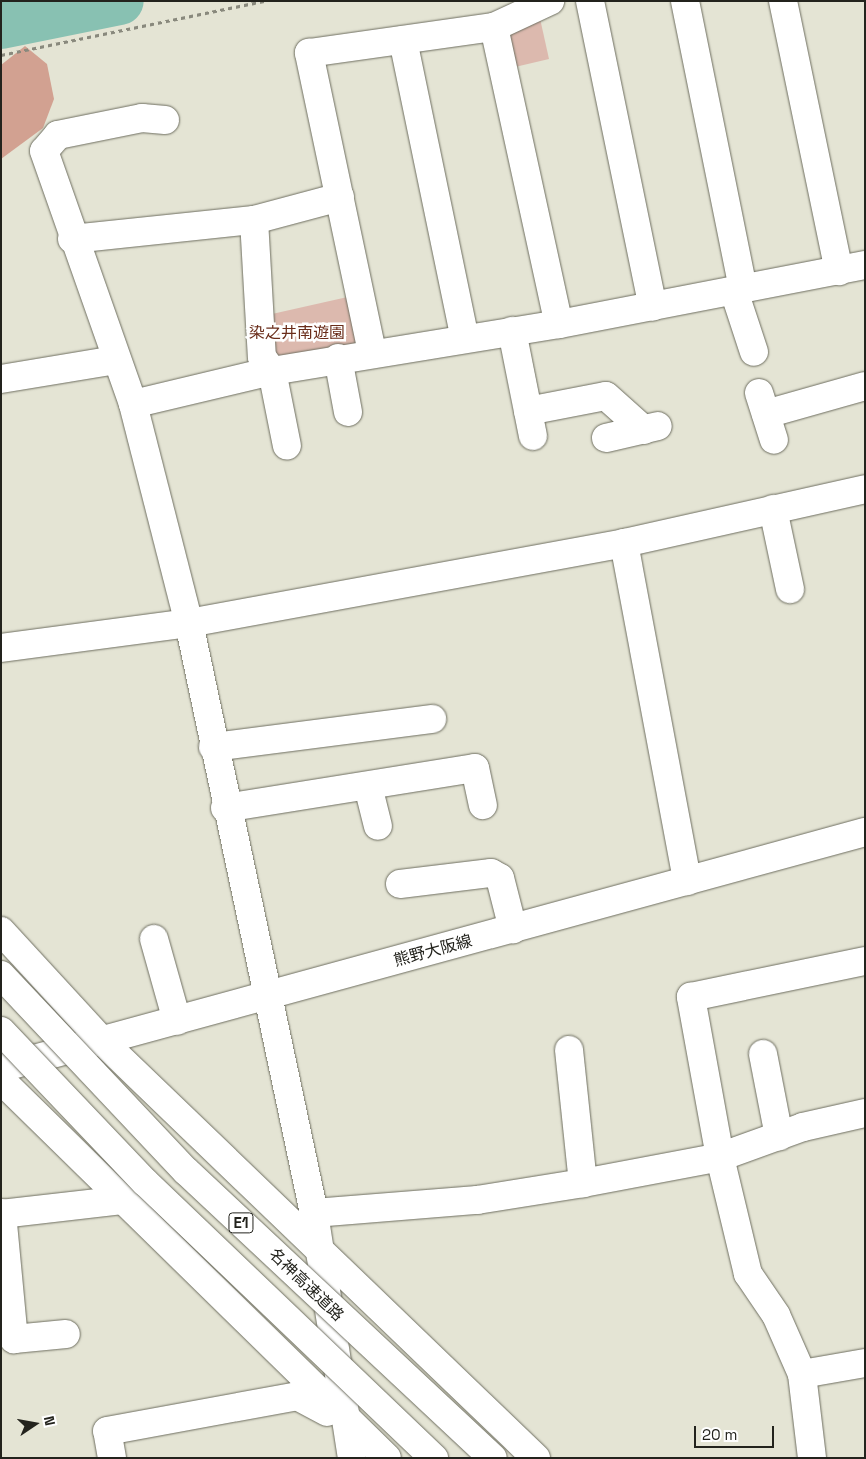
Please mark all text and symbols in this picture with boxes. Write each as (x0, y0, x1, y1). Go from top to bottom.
park label: 染之井南遊園 (249, 323, 345, 343)
street label: 熊野大阪線 (392, 931, 474, 971)
road number: E1 (227, 1210, 255, 1236)
street label: 名神高速道路 (265, 1245, 347, 1325)
north arrow (10, 1399, 60, 1449)
text: N (40, 1414, 59, 1427)
scale bar (696, 1416, 776, 1448)
text: 20 m (702, 1425, 737, 1444)

